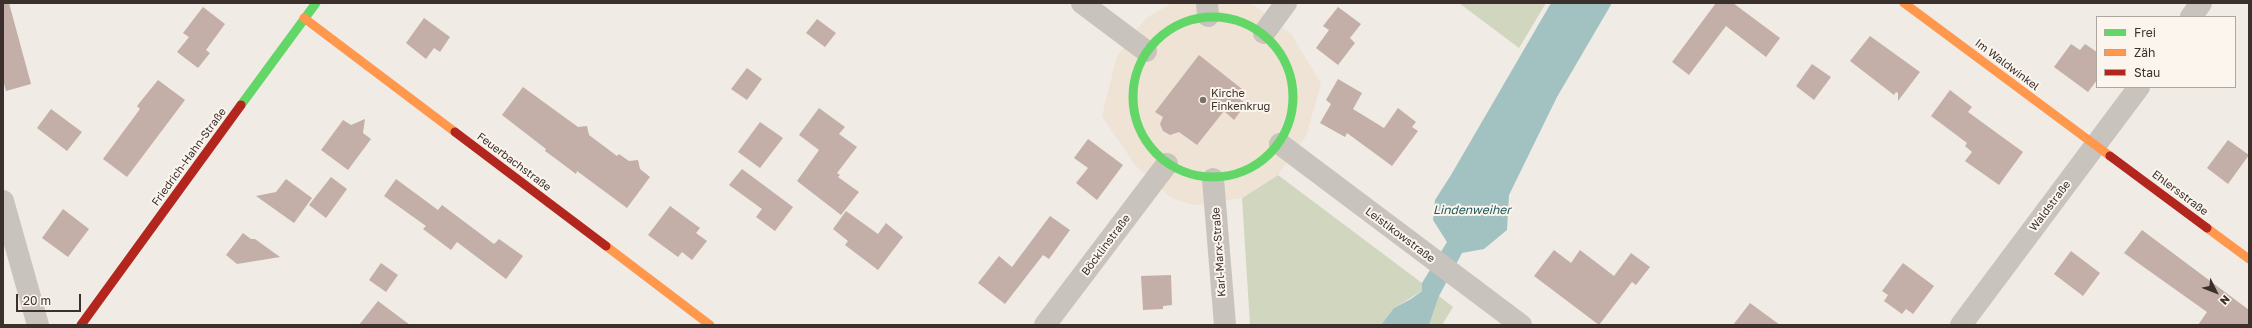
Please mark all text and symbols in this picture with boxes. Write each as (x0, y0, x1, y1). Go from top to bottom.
legend (2096, 16, 2236, 88)
text: Frei (2134, 25, 2156, 40)
street label: Im Waldwinkel (1972, 37, 2042, 93)
text: Zäh (2134, 45, 2155, 60)
text: Stau (2134, 65, 2160, 80)
place label: Kirche Finkenkrug (1211, 87, 1270, 113)
marker: Kirche Finkenkrug (1198, 95, 1208, 105)
street label: Friedrich-Hahn-Straße (149, 105, 229, 209)
street label: Feuerbachstraße (474, 130, 554, 194)
street label: Ehlersstraße (2149, 168, 2211, 218)
street label: Waldstraße (2027, 178, 2073, 234)
water label: Lindenweiher (1433, 203, 1511, 217)
street label: Leistikowstraße (1363, 205, 1437, 265)
street label: Karl-Marx-Straße (1209, 207, 1229, 297)
street label: Böcklinstraße (1079, 212, 1133, 278)
north arrow (2196, 272, 2236, 312)
scale bar (18, 286, 83, 312)
text: 20 m (23, 293, 51, 308)
text: N (2218, 293, 2233, 308)

